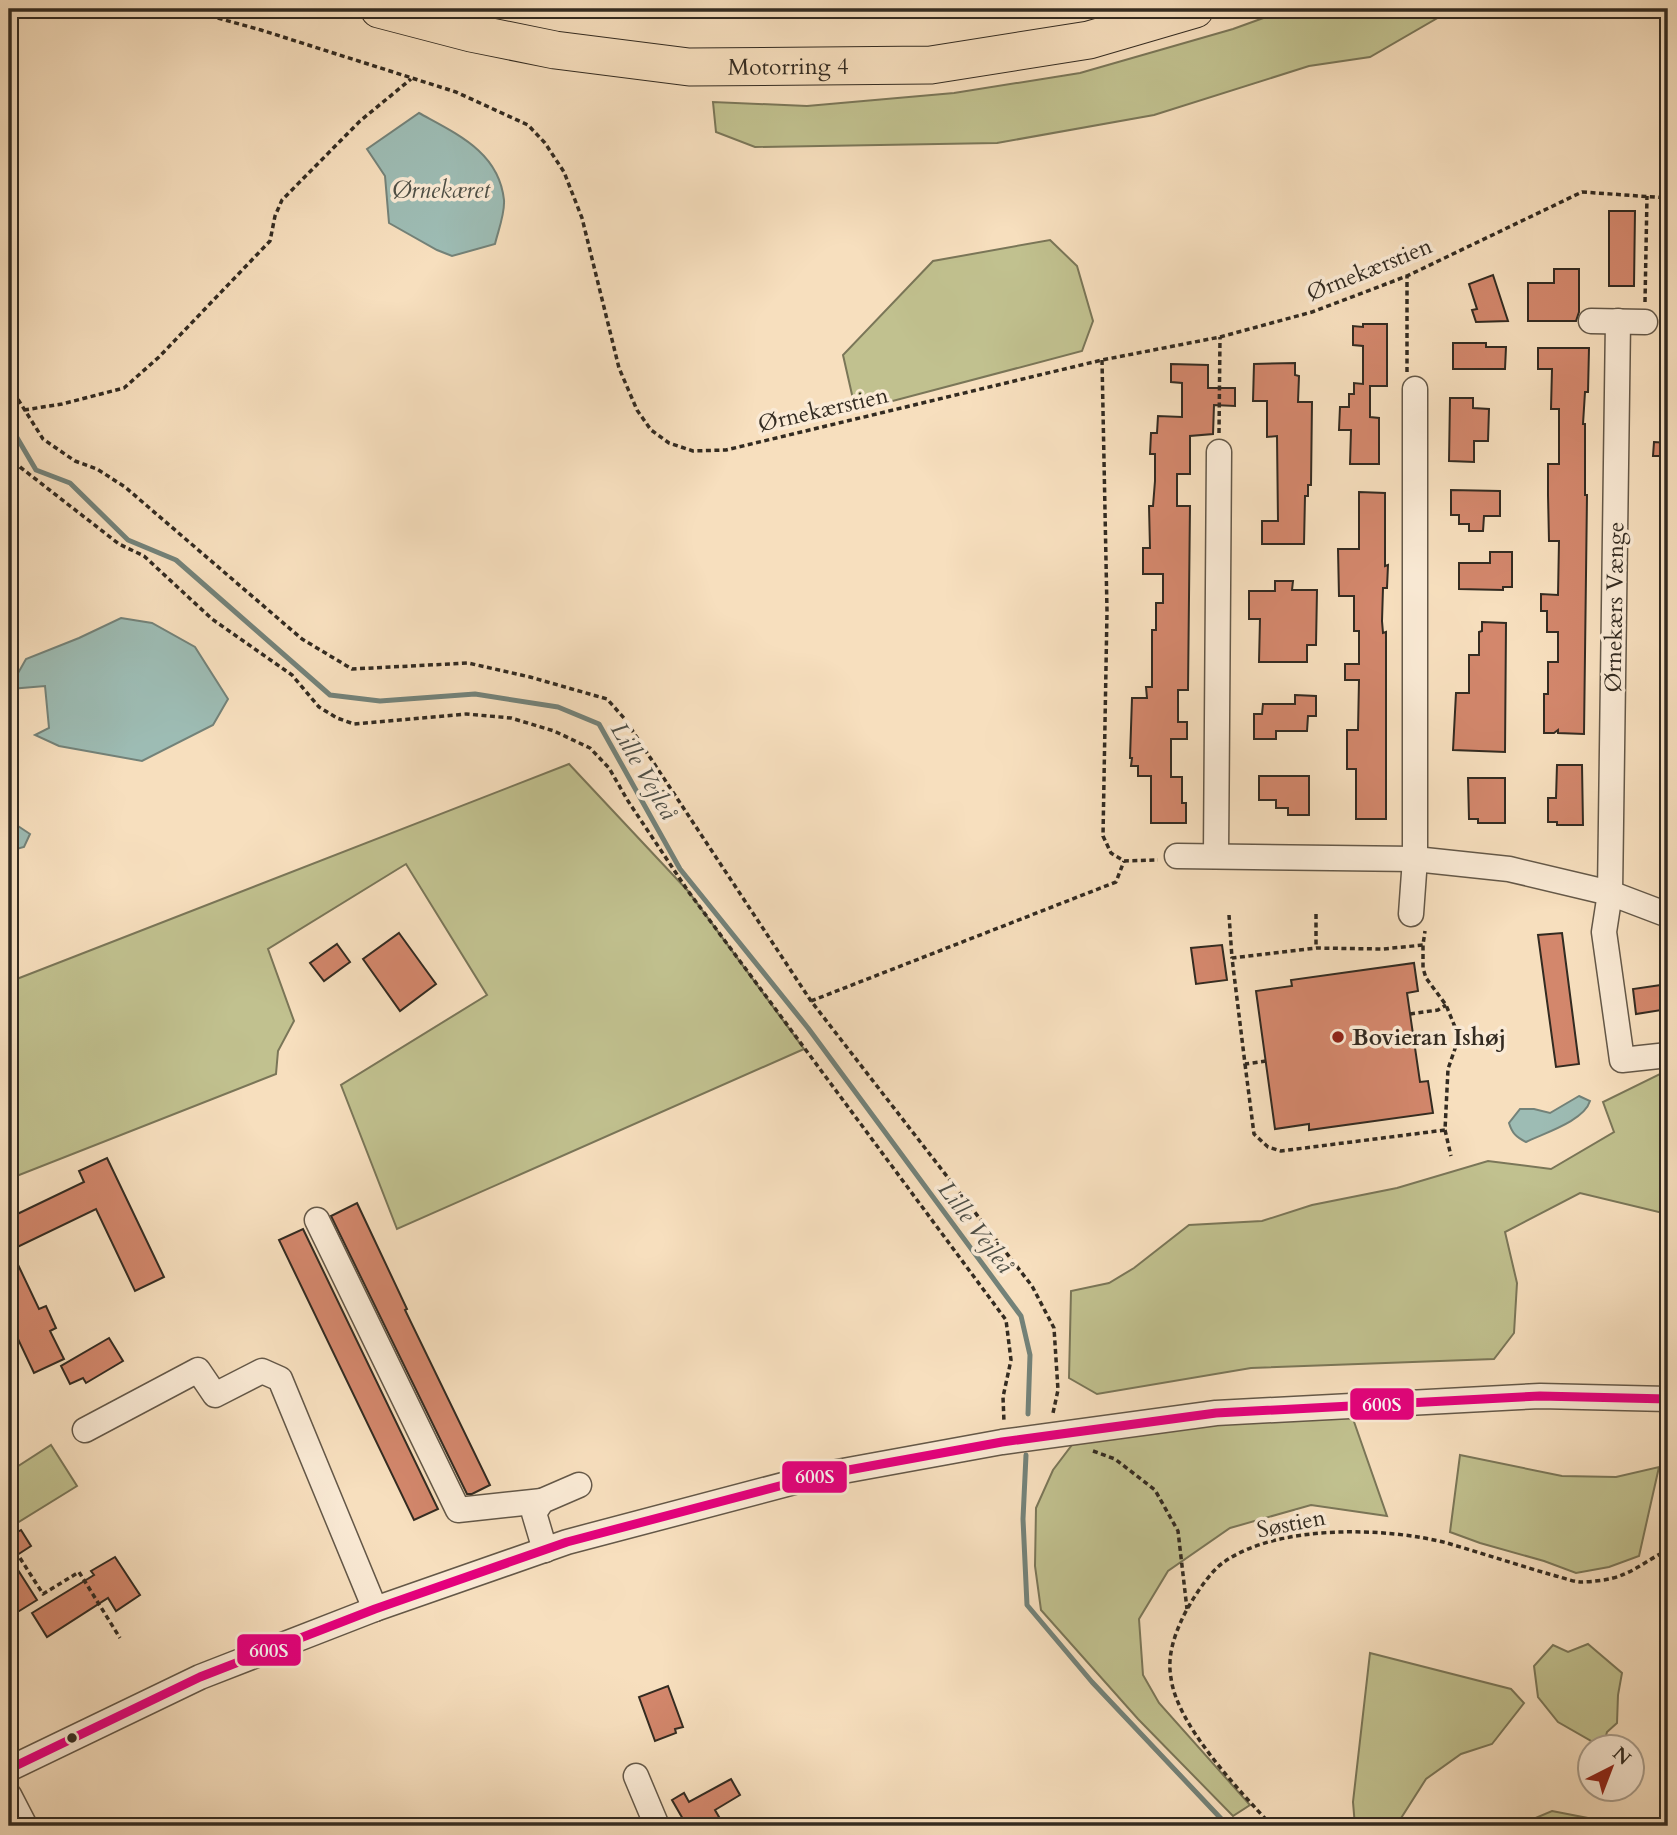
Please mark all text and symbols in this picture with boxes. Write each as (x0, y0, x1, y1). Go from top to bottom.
street label: Motorring 4 (728, 51, 849, 83)
water label: Ørnekæret (392, 174, 491, 207)
street label: Ørnekærstien (1302, 230, 1437, 309)
street label: Ørnekærstien (755, 379, 891, 440)
street label: Ørnekærs Vænge (1598, 521, 1631, 693)
water label: Lille Vejleå (602, 717, 685, 826)
place label: Bovieran Ishøj (1352, 1022, 1506, 1053)
marker: Bovieran Ishøj (1330, 1029, 1346, 1045)
water label: Lille Vejleå (930, 1175, 1021, 1280)
line badge: 600S (1349, 1387, 1415, 1421)
text: 600S (1362, 1392, 1402, 1418)
line badge: 600S (781, 1460, 848, 1494)
text: 600S (795, 1464, 835, 1490)
street label: Søstien (1254, 1502, 1328, 1545)
line badge: 600S (236, 1633, 302, 1667)
text: 600S (249, 1638, 289, 1664)
unlabelled marker (65, 1731, 79, 1745)
north arrow (1576, 1734, 1646, 1804)
text: N (1607, 1741, 1637, 1772)

